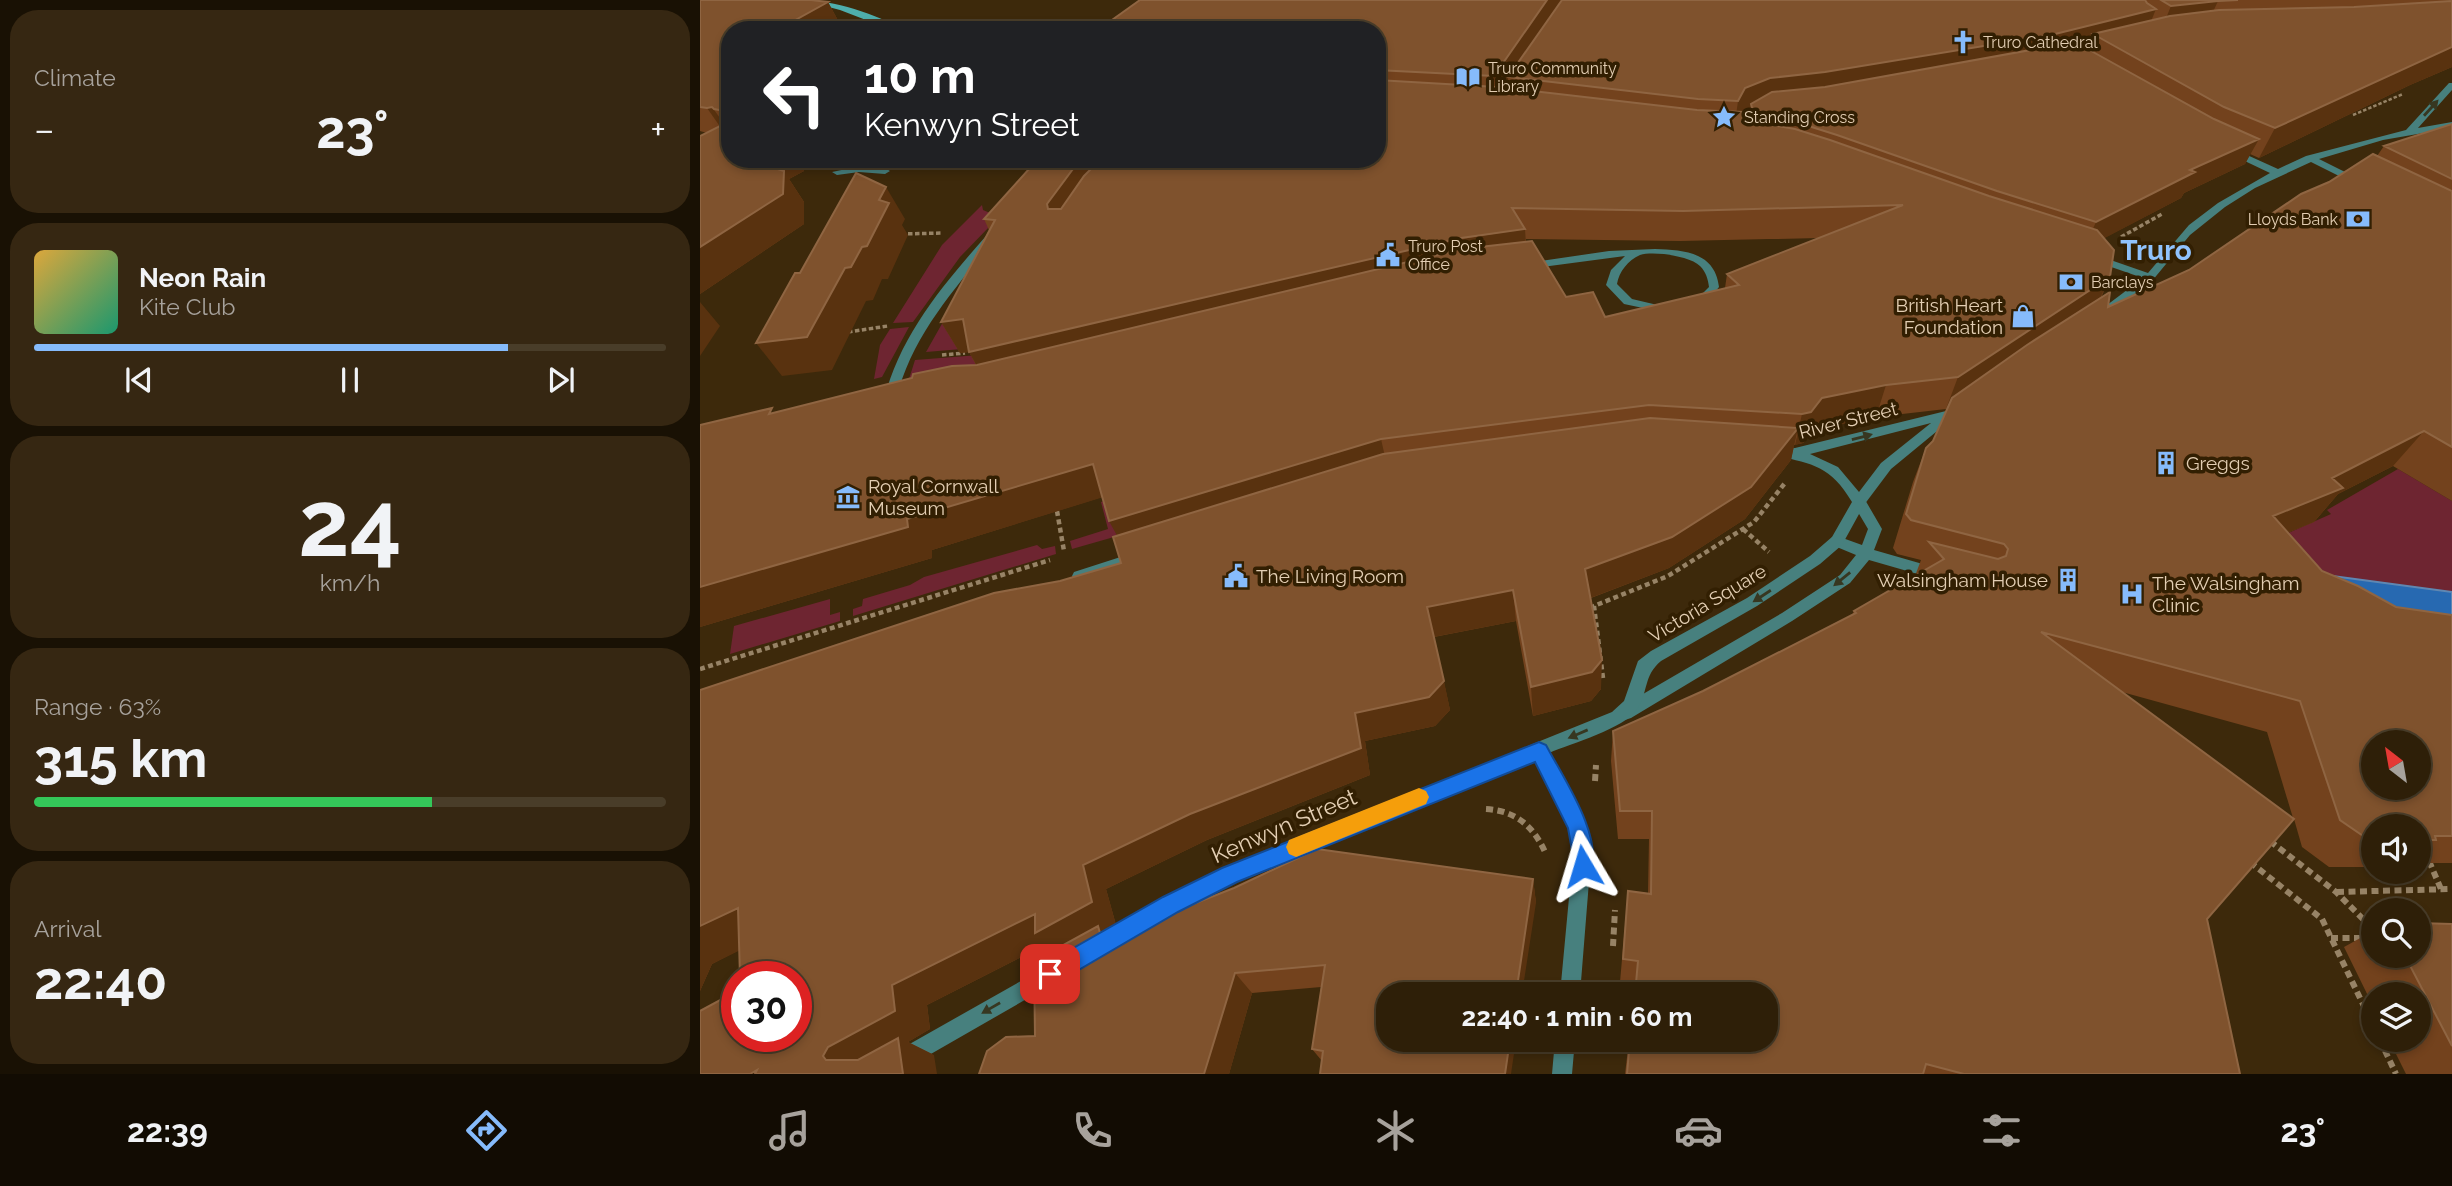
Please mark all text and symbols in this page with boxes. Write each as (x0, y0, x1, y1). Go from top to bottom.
church icon: Truro Cathedral (1949, 28, 1977, 56)
place label: Truro Cathedral (1983, 33, 2098, 52)
text: 10 m (864, 47, 976, 104)
icon: left (749, 49, 840, 140)
place label: Truro Community Library (1488, 59, 1617, 96)
library icon: Truro Community Library (1454, 63, 1482, 91)
text: Climate (34, 64, 116, 91)
text: 23° (316, 99, 389, 160)
one-way arrow (2423, 99, 2439, 117)
place icon: Standing Cross (1710, 103, 1738, 131)
text: Kenwyn Street (864, 106, 1080, 143)
text: − (34, 107, 54, 152)
text: + (650, 107, 666, 152)
place label: Standing Cross (1744, 108, 1855, 127)
bank icon: Lloyds Bank (2344, 205, 2372, 233)
place label: Lloyds Bank (2248, 210, 2339, 229)
district label: Truro (2120, 234, 2192, 267)
place label: Truro Post Office (1408, 237, 1483, 274)
public building icon: Truro Post Office (1374, 241, 1402, 269)
text: Neon Rain (139, 263, 266, 293)
bank icon: Barclays (2057, 268, 2085, 296)
place label: Barclays (2091, 273, 2154, 292)
text: Kite Club (139, 293, 236, 320)
place label: British Heart Foundation (1896, 294, 2004, 338)
shop icon: British Heart Foundation (2009, 302, 2037, 330)
icon: previous (120, 361, 158, 399)
icon: pause (331, 361, 369, 399)
icon: next (542, 361, 580, 399)
street label: River Street (1796, 397, 1900, 443)
one-way arrow (1851, 431, 1873, 442)
building icon: Greggs (2152, 449, 2180, 477)
place label: Greggs (2186, 452, 2250, 474)
text: 24 (298, 470, 402, 577)
place label: Royal Cornwall Museum (868, 475, 999, 519)
museum icon: Royal Cornwall Museum (834, 483, 862, 511)
street label: Victoria Square (1644, 559, 1770, 647)
public building icon: The Living Room (1222, 562, 1250, 590)
place label: The Living Room (1256, 565, 1404, 587)
building icon: Walsingham House (2054, 566, 2082, 594)
text: km/h (320, 569, 380, 596)
place label: Walsingham House (1877, 569, 2048, 591)
one-way arrow (1834, 571, 1852, 586)
place label: The Walsingham Clinic (2152, 572, 2299, 616)
hospital icon: The Walsingham Clinic (2118, 580, 2146, 608)
one-way arrow (1752, 589, 1772, 602)
text: Range · 63% (34, 693, 161, 720)
text: 315 km (34, 728, 207, 789)
one-way arrow (1568, 729, 1589, 740)
north arrow (2361, 730, 2431, 800)
map controls (2361, 730, 2431, 1052)
street label: Kenwyn Street (1207, 783, 1361, 868)
button: sound (2361, 814, 2431, 884)
position arrow (1546, 829, 1620, 903)
button: search (2361, 898, 2431, 968)
text: Arrival (34, 915, 101, 942)
pin (1020, 944, 1080, 1004)
text: 22:40 (34, 950, 167, 1011)
icon: arrive (1031, 955, 1069, 993)
speed limit sign: 30 (721, 961, 812, 1052)
button: layers (2361, 982, 2431, 1052)
one-way arrow (981, 1002, 1000, 1014)
text: 22:40 · 1 min · 60 m (1461, 1002, 1693, 1032)
icon: directions (462, 1106, 511, 1155)
icon: music (765, 1106, 814, 1155)
icon: phone (1068, 1106, 1117, 1155)
icon: climate (1371, 1106, 1420, 1155)
icon: car (1674, 1106, 1723, 1155)
icon: filters (1977, 1106, 2026, 1155)
text: 22:39 (127, 1112, 208, 1149)
text: 23° (2280, 1112, 2325, 1149)

